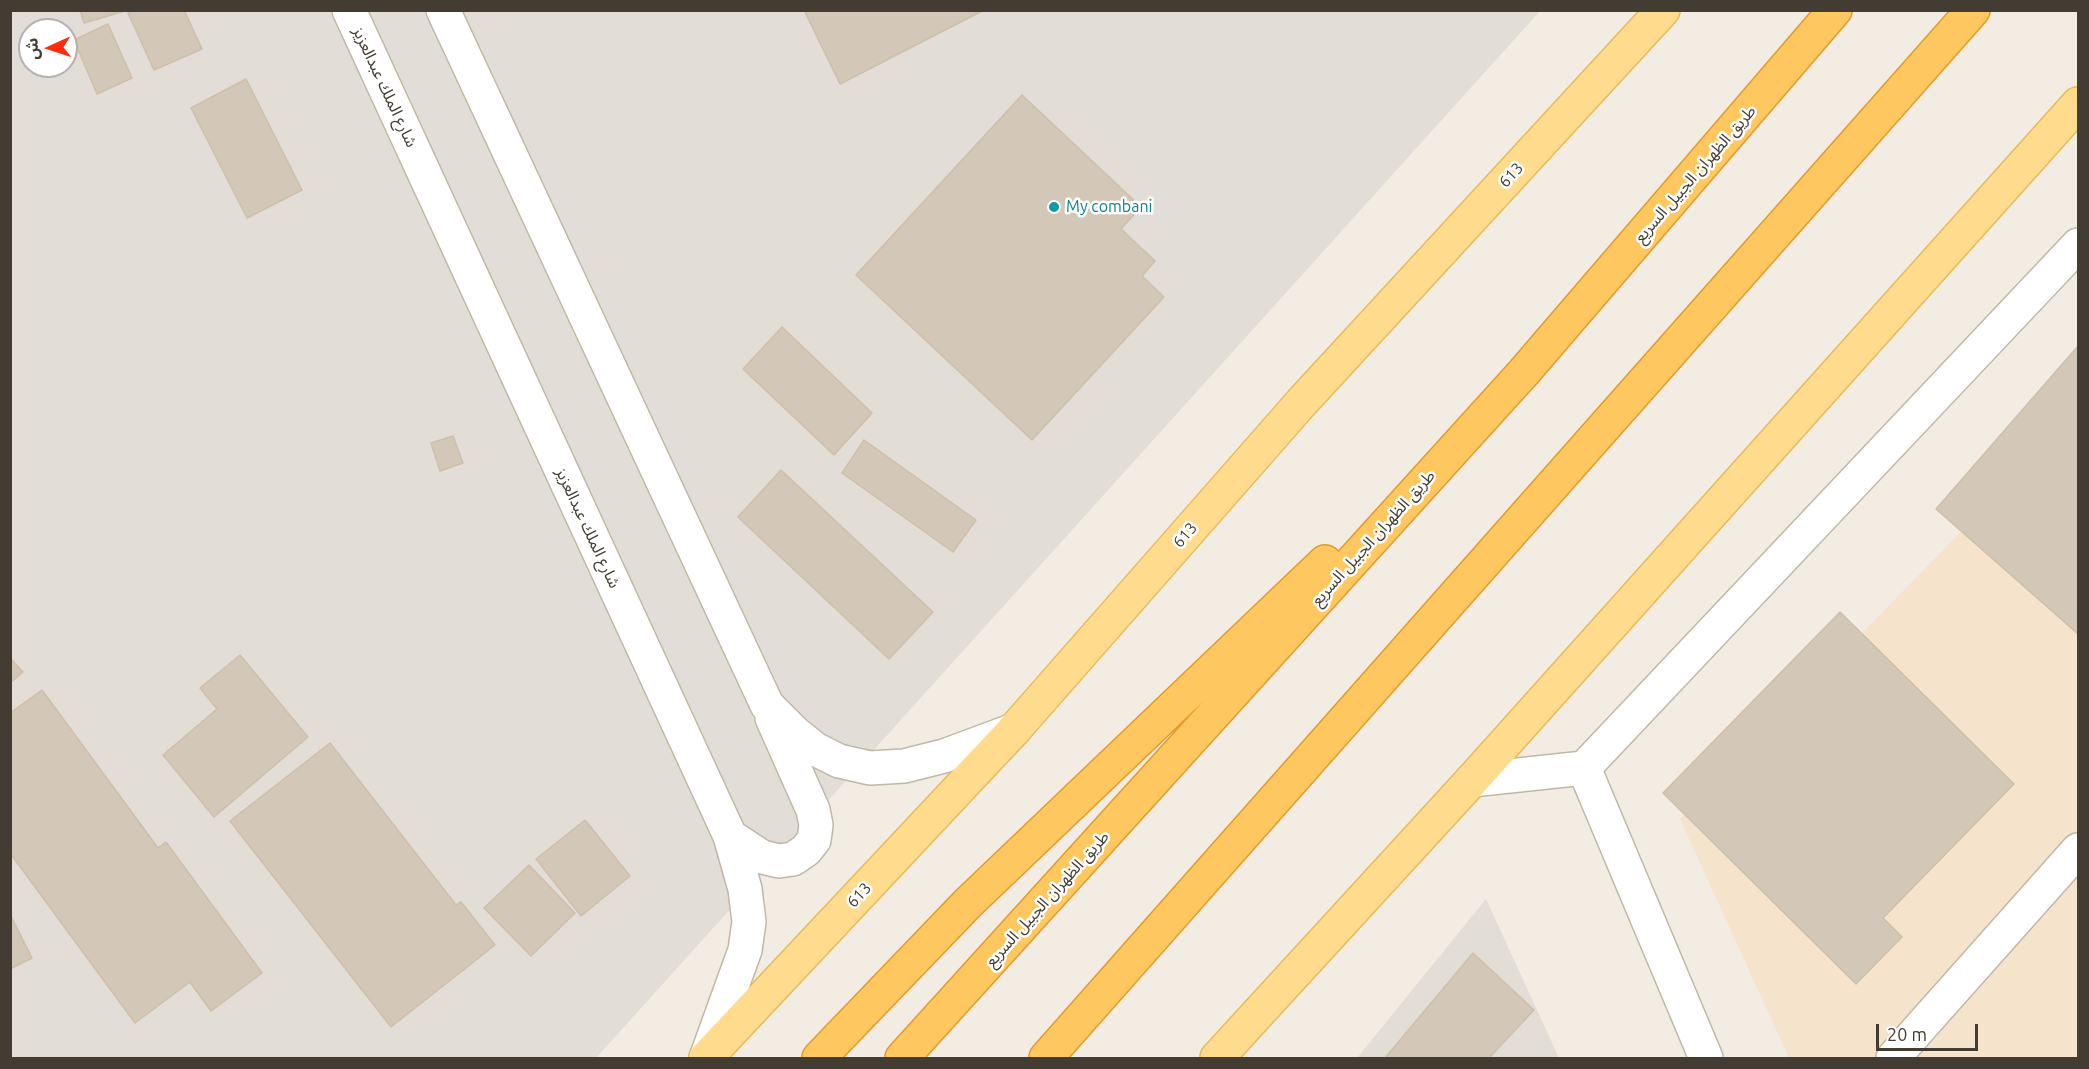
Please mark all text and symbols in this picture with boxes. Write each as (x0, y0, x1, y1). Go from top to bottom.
north arrow (18, 18, 78, 78)
street label: شارع الملك عبدالعزيز (349, 24, 421, 150)
text: ش (22, 37, 42, 60)
street label: طريق الظهران الجبيل السريع (1630, 101, 1760, 247)
street label: 613 (1495, 159, 1527, 191)
place label: My combani (1066, 197, 1152, 217)
marker: My combani (1047, 200, 1061, 214)
street label: شارع الملك عبدالعزيز (552, 465, 624, 591)
street label: طريق الظهران الجبيل السريع (1307, 466, 1439, 610)
street label: 613 (1169, 518, 1201, 552)
street label: طريق الظهران الجبيل السريع (981, 827, 1113, 971)
street label: 613 (843, 879, 875, 911)
scale bar (1879, 1012, 1981, 1050)
text: 20 m (1887, 1024, 1927, 1044)

